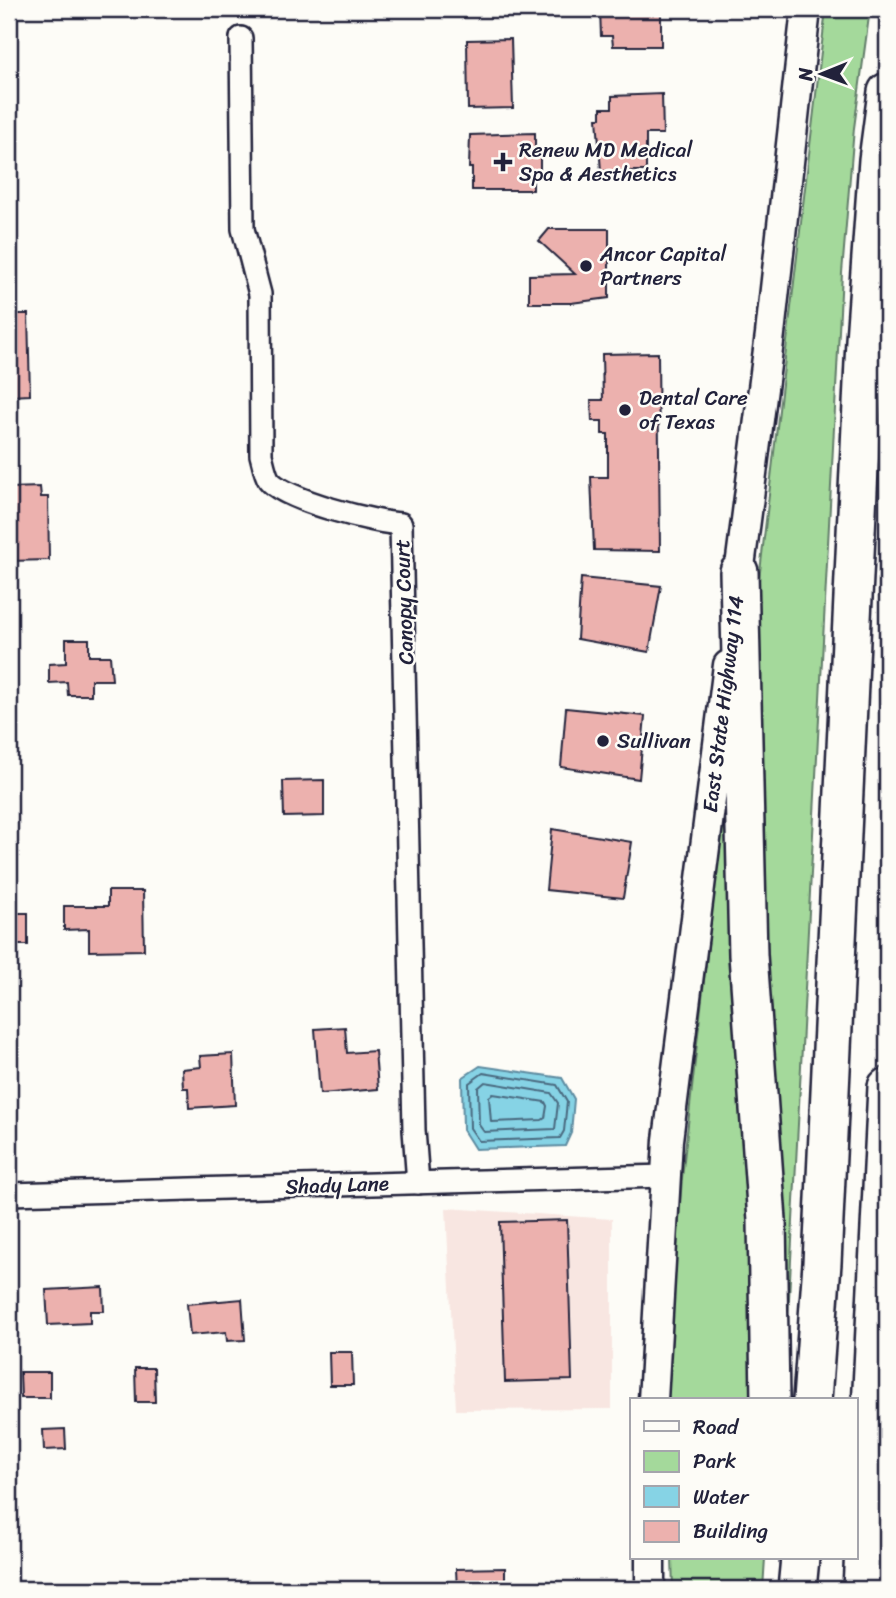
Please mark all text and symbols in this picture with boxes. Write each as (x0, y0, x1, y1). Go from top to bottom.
north arrow (788, 38, 858, 108)
text: N (789, 67, 822, 82)
place label: Renew MD Medical Spa & Aesthetics (519, 131, 693, 193)
marker: Renew MD Medical Spa & Aesthetics (493, 152, 513, 172)
place label: Ancor Capital Partners (599, 235, 728, 297)
marker: Ancor Capital Partners (578, 258, 594, 274)
place label: Dental Care of Texas (639, 379, 748, 441)
marker: Dental Care of Texas (617, 402, 633, 418)
street label: Canopy Court (383, 539, 425, 665)
street label: East State Highway 114 (691, 593, 755, 815)
place label: Sullivan (617, 722, 691, 760)
marker: Sullivan (595, 733, 611, 749)
street label: Shady Lane (285, 1164, 389, 1206)
legend (630, 1398, 858, 1560)
text: Road (693, 1408, 740, 1446)
text: Park (693, 1442, 736, 1480)
text: Water (693, 1478, 750, 1516)
text: Building (693, 1512, 769, 1550)

